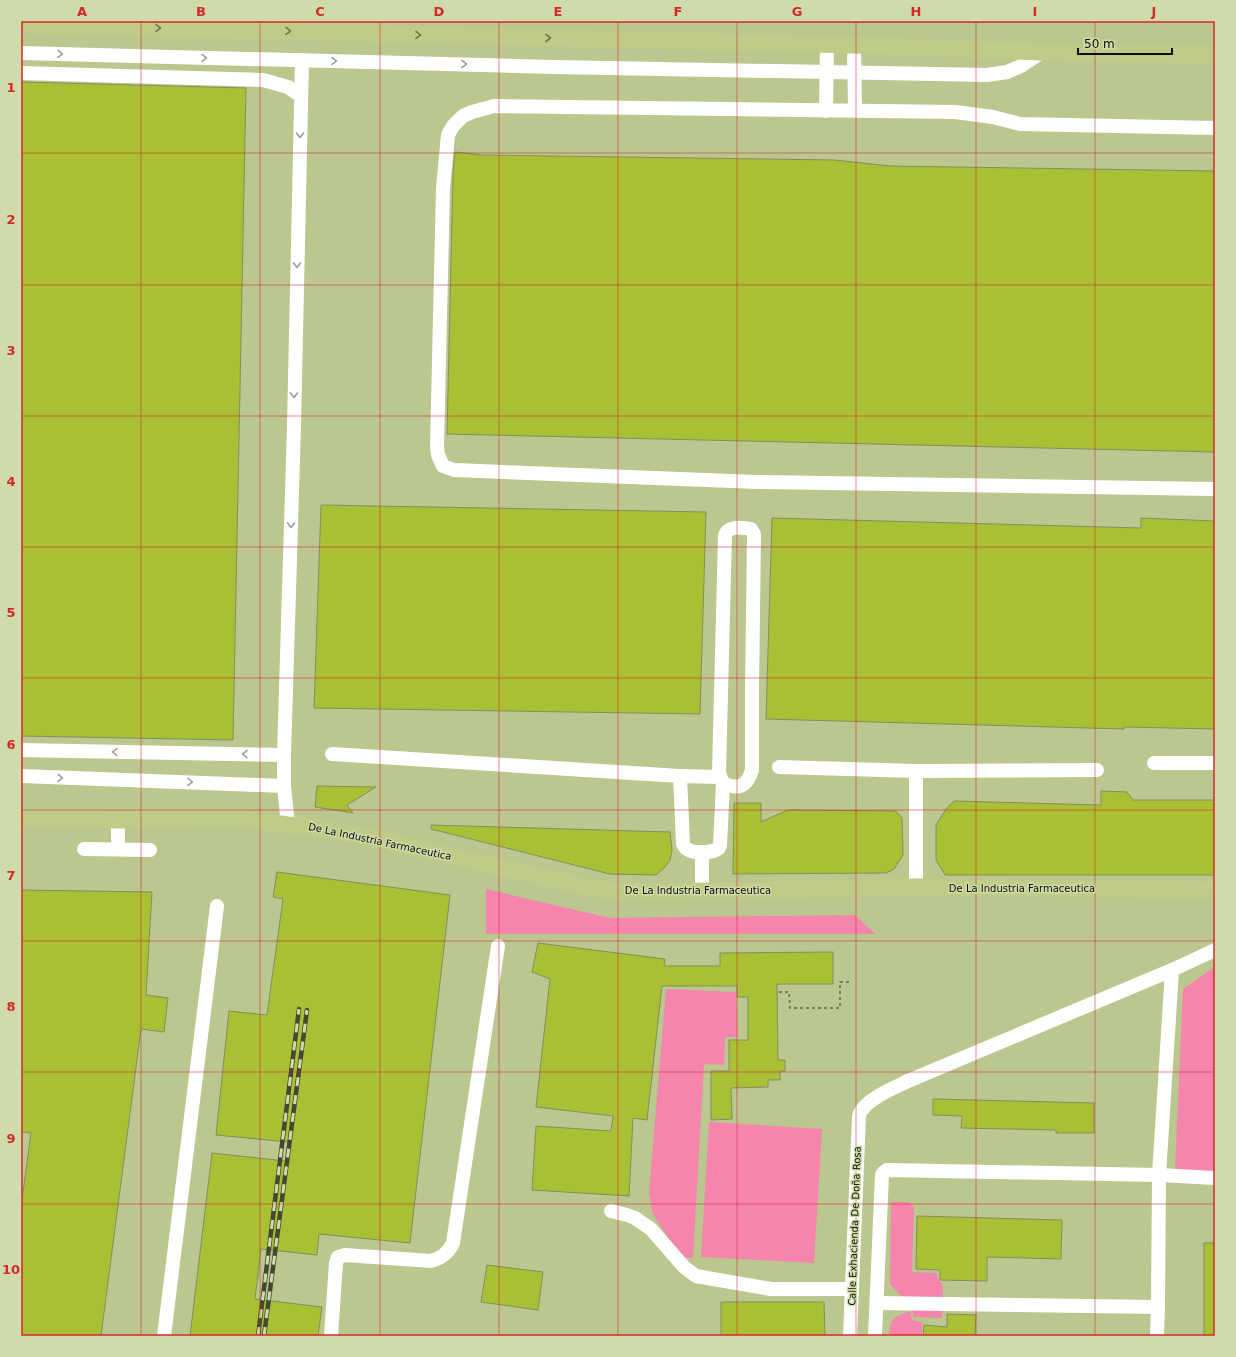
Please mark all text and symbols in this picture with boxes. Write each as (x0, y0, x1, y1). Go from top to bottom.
text: A (77, 4, 87, 19)
text: B (196, 4, 206, 19)
text: C (315, 4, 325, 19)
text: D (434, 4, 445, 19)
text: E (554, 4, 562, 19)
text: F (674, 4, 682, 19)
text: G (792, 4, 802, 19)
text: H (911, 4, 921, 19)
text: I (1033, 4, 1037, 19)
text: J (1151, 4, 1156, 19)
one-way arrow (155, 24, 161, 32)
one-way arrow (285, 27, 291, 36)
one-way arrow (415, 30, 421, 39)
scale bar (1078, 30, 1172, 56)
one-way arrow (545, 33, 551, 42)
text: 50 m (1084, 37, 1115, 51)
one-way arrow (57, 50, 63, 58)
one-way arrow (201, 54, 207, 62)
one-way arrow (331, 57, 337, 65)
one-way arrow (461, 60, 467, 69)
text: 1 (6, 80, 16, 95)
one-way arrow (296, 132, 304, 138)
text: 2 (6, 212, 16, 227)
one-way arrow (293, 262, 301, 268)
text: 3 (6, 343, 16, 358)
one-way arrow (290, 392, 298, 398)
text: 4 (6, 474, 16, 489)
one-way arrow (286, 522, 295, 528)
text: 5 (6, 605, 16, 620)
text: 6 (6, 737, 16, 752)
one-way arrow (112, 748, 118, 756)
one-way arrow (242, 750, 248, 758)
one-way arrow (57, 773, 63, 782)
one-way arrow (187, 778, 193, 786)
street label: De La Industria Farmaceutica (307, 821, 453, 862)
text: 7 (6, 868, 16, 883)
street label: De La Industria Farmaceutica (949, 883, 1095, 894)
street label: De La Industria Farmaceutica (625, 885, 771, 896)
text: 8 (6, 999, 16, 1014)
text: 9 (6, 1131, 16, 1146)
street label: Calle Exhacienda De Doña Rosa (846, 1146, 863, 1306)
text: 10 (2, 1262, 20, 1277)

